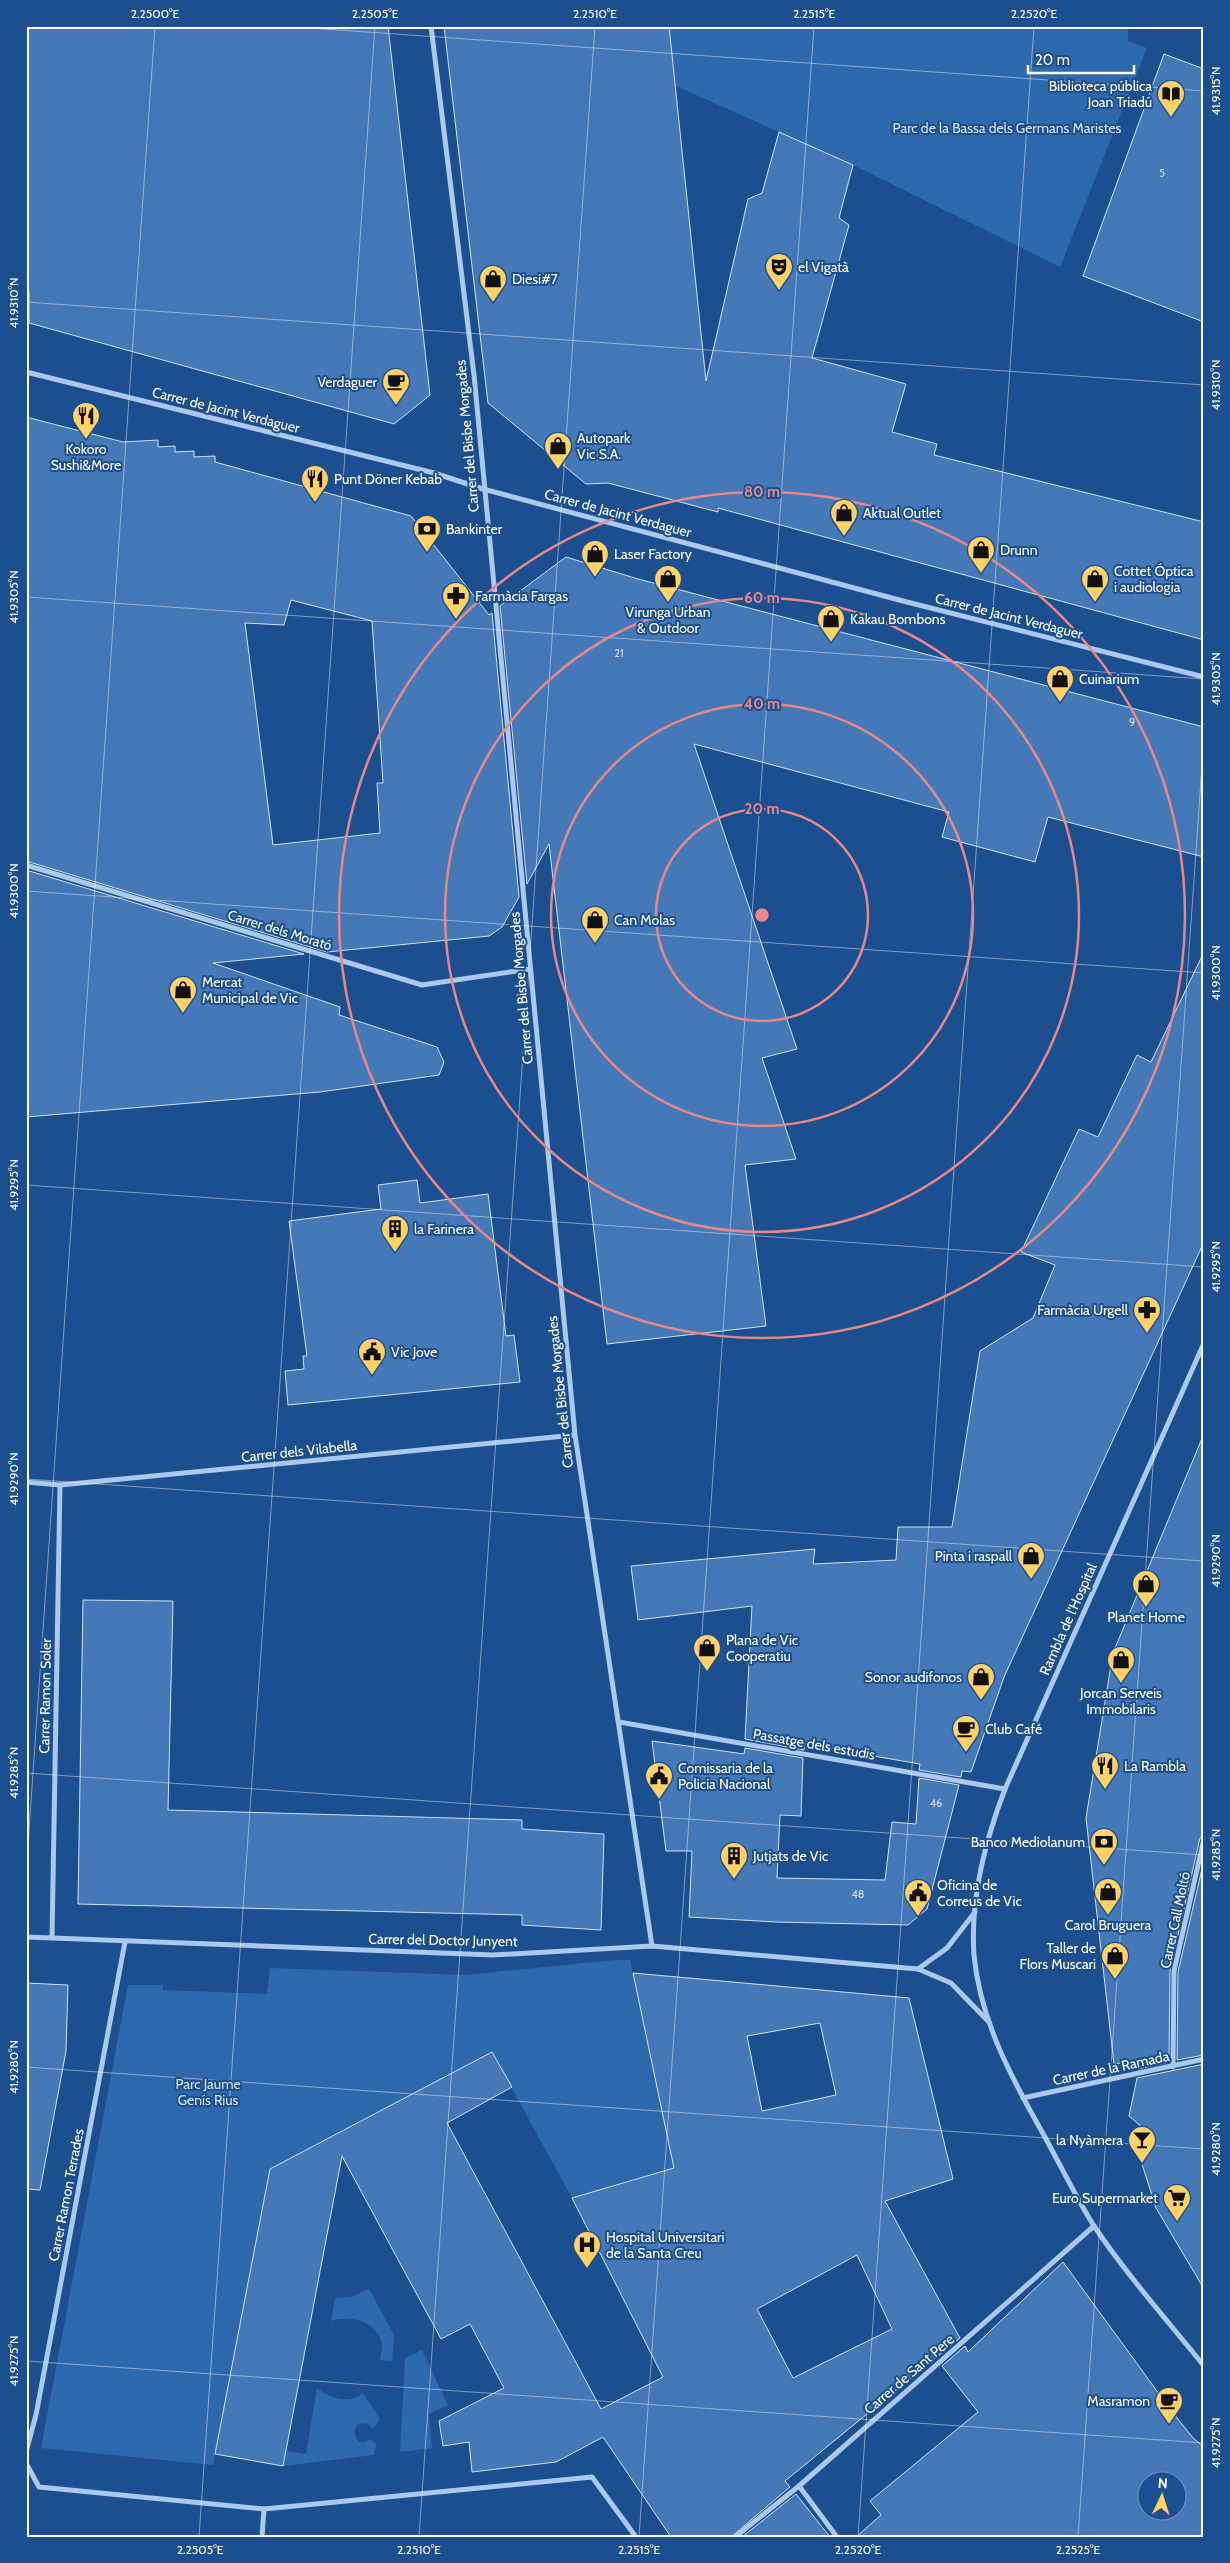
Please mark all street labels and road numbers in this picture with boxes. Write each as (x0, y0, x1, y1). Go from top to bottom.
street label: Carrer del Bisbe Morgades (451, 359, 483, 513)
street label: Carrer de Jacint Verdaguer (150, 383, 302, 437)
street label: Carrer de Jacint Verdaguer (543, 485, 694, 541)
street label: Carrer de Jacint Verdaguer (933, 589, 1085, 643)
street label: Carrer dels Morató (226, 906, 335, 954)
street label: Carrer del Bisbe Morgades (505, 911, 537, 1065)
street label: Carrer del Bisbe Morgades (543, 1315, 577, 1469)
street label: Carrer dels Vilabella (240, 1436, 358, 1466)
street label: Rambla de l'Hospital (1035, 1560, 1101, 1678)
street label: Carrer Ramon Soler (35, 1638, 55, 1754)
street label: Passatge dels estudis (752, 1724, 877, 1764)
street label: Carrer Call Moltó (1156, 1870, 1194, 1970)
street label: Carrer del Doctor Junyent (368, 1930, 518, 1950)
street label: Carrer de la Ramada (1051, 2047, 1171, 2089)
street label: Carrer Ramon Terrades (44, 2127, 88, 2263)
street label: Carrer de Sant Pere (860, 2330, 958, 2418)

